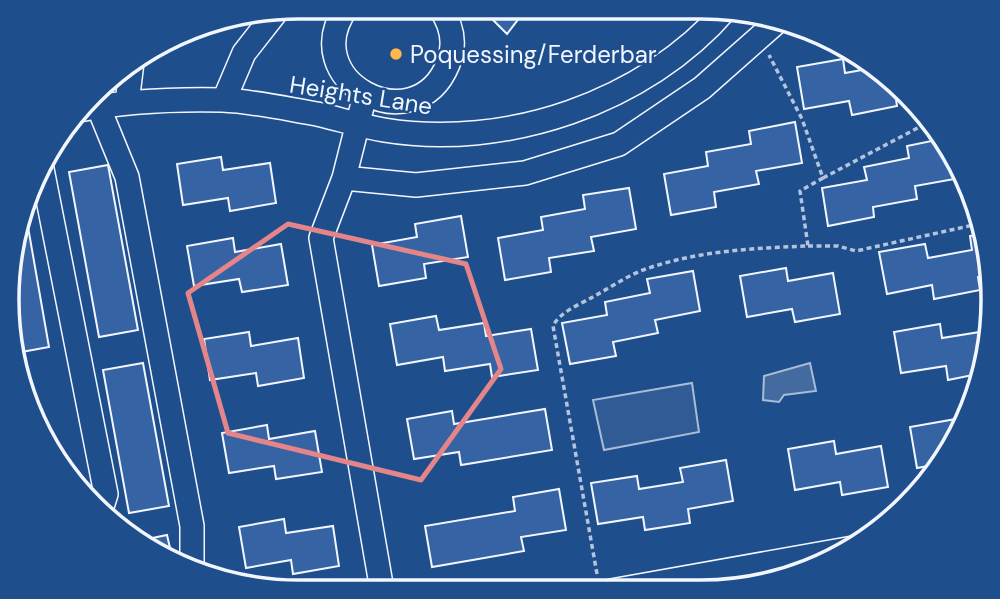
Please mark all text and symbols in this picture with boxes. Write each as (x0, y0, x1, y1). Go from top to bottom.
place label: Poquessing/Ferderbar (410, 39, 657, 70)
marker: Poquessing/Ferderbar (388, 46, 404, 62)
street label: Heights Lane (288, 68, 434, 122)

